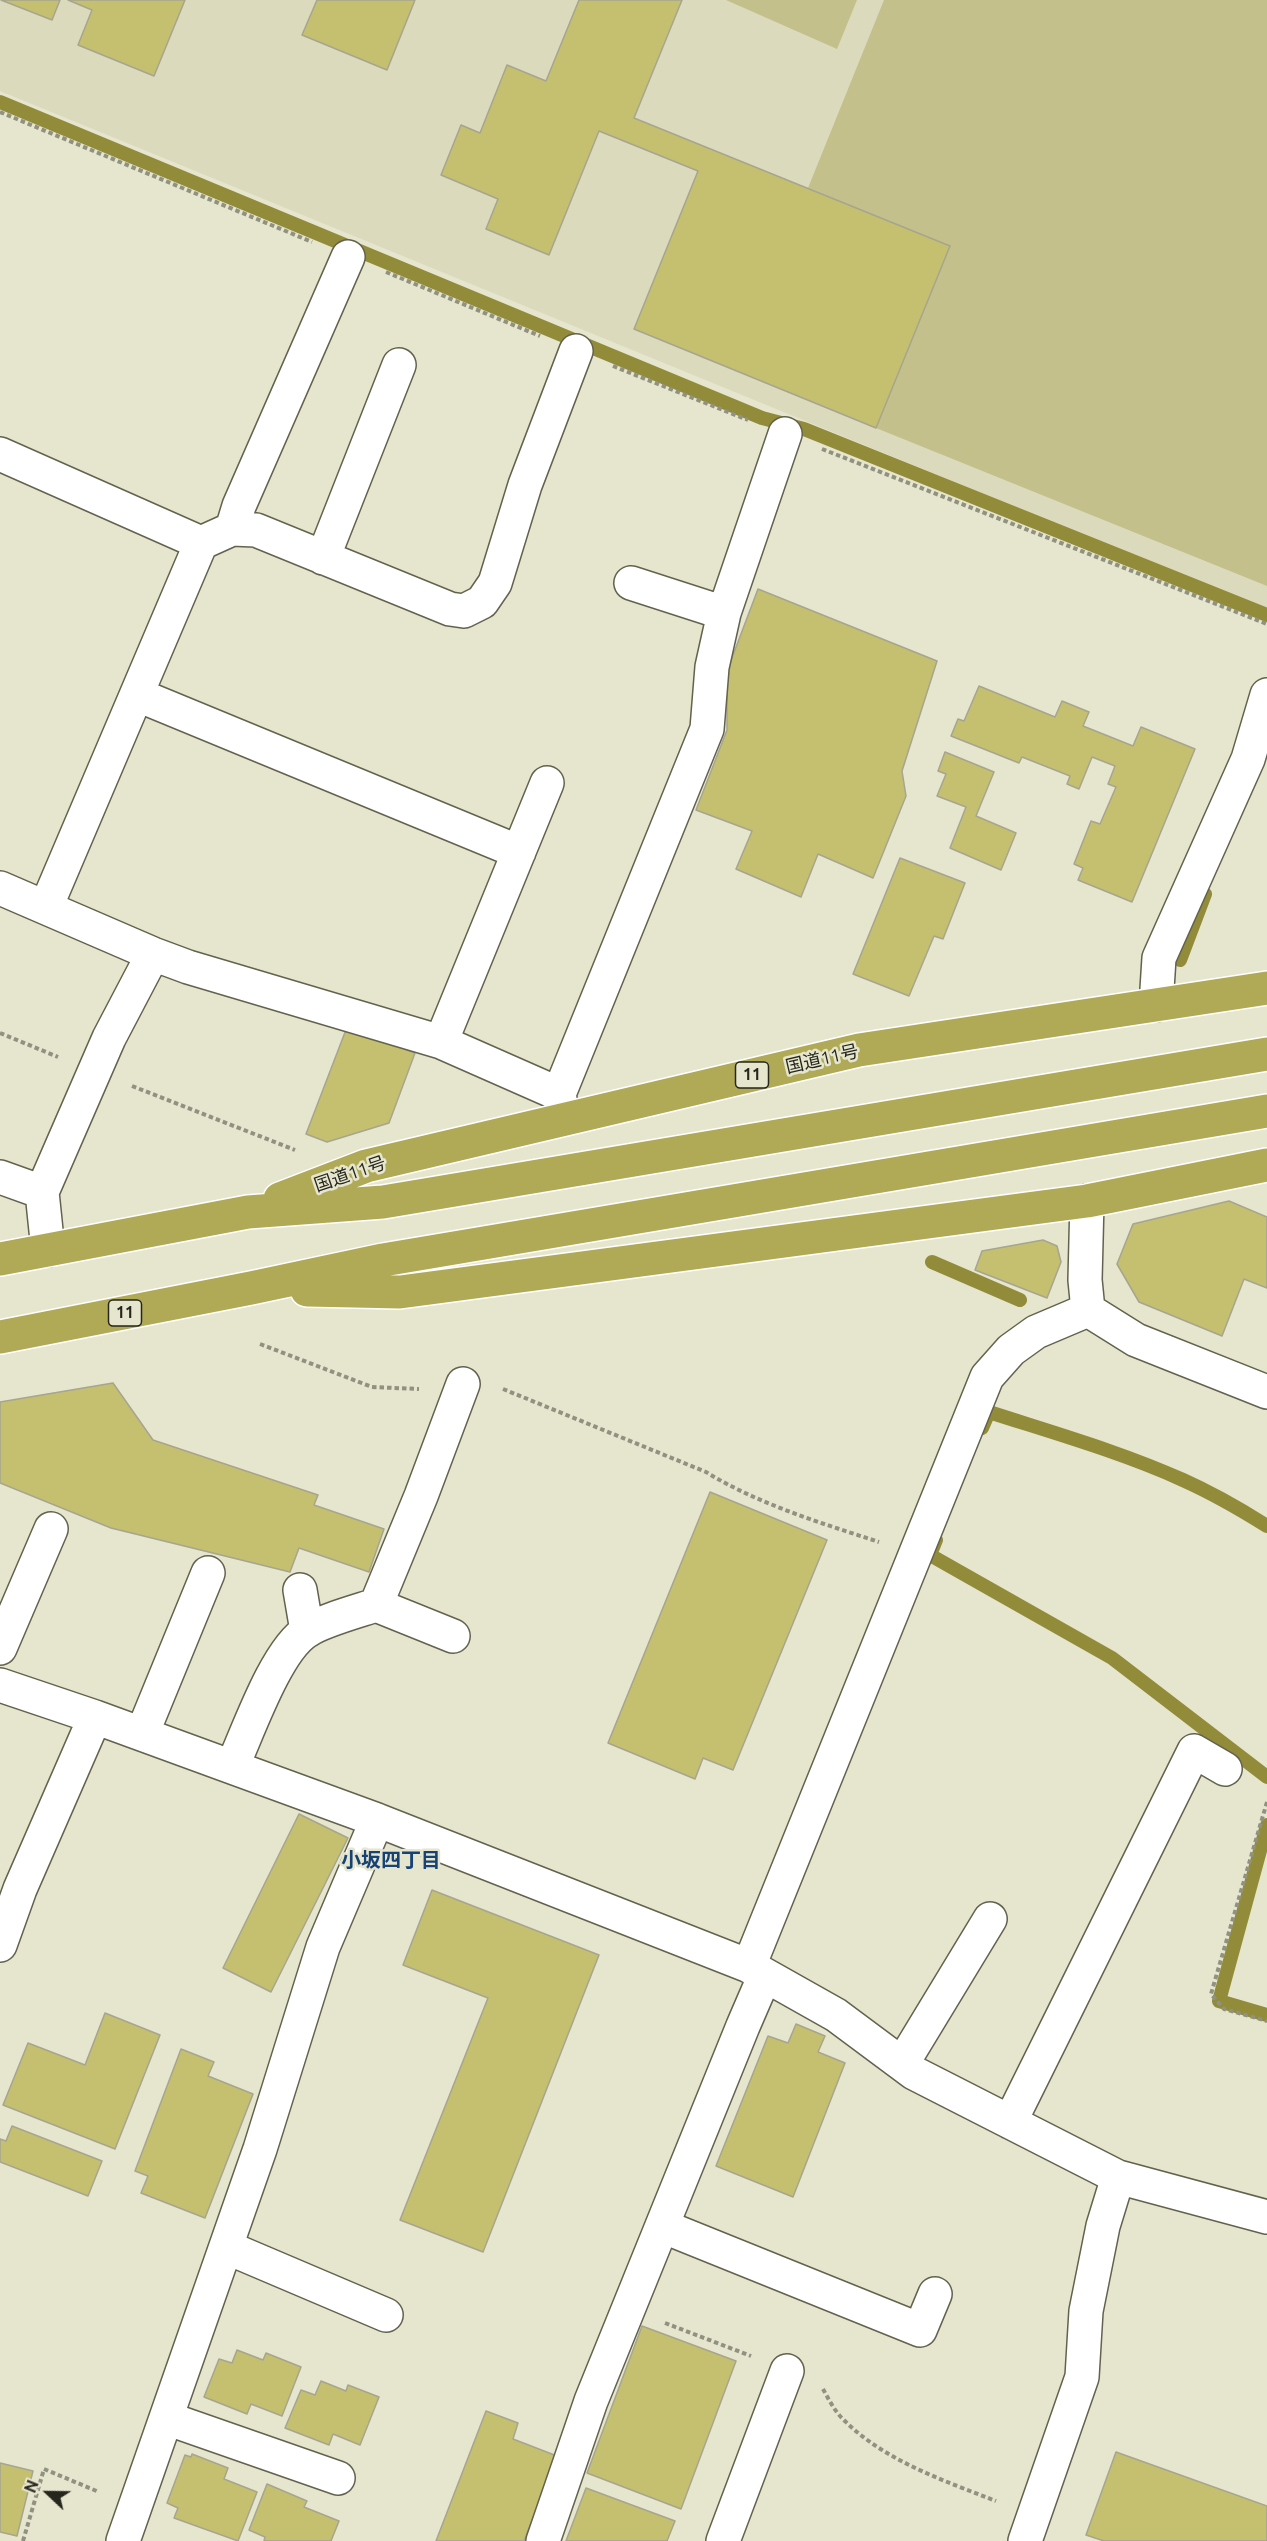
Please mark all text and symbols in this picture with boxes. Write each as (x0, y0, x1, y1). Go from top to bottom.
street label: 国道11号 (783, 1040, 861, 1078)
road number: 11 (736, 1062, 768, 1088)
street label: 国道11号 (311, 1152, 389, 1196)
road number: 11 (108, 1300, 142, 1326)
district label: 小坂四丁目 (341, 1848, 441, 1872)
north arrow (18, 2463, 78, 2523)
text: N (21, 2477, 42, 2495)

